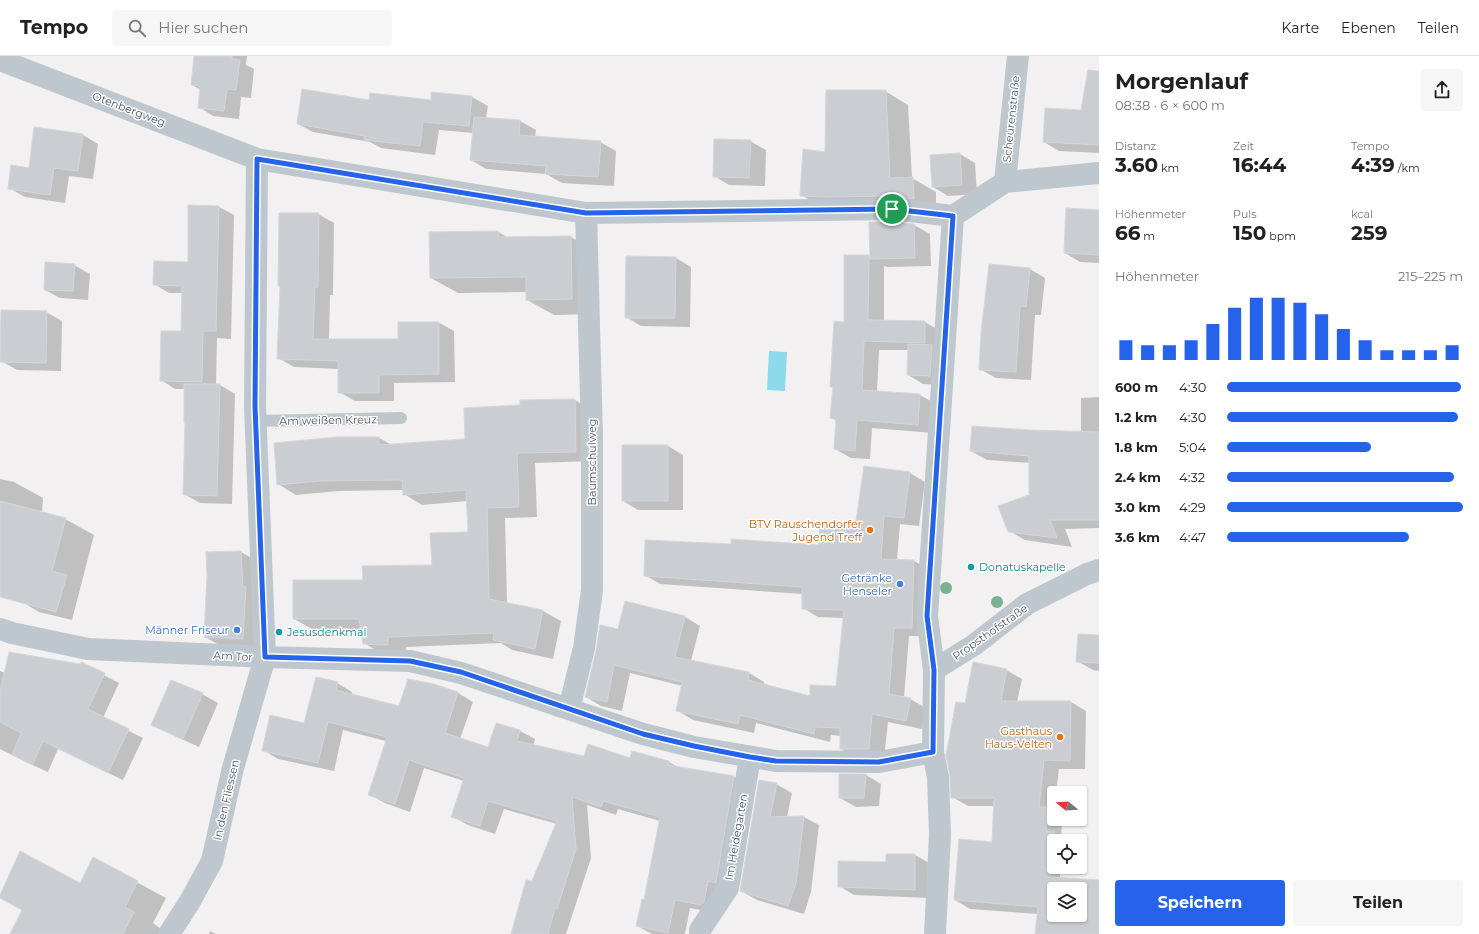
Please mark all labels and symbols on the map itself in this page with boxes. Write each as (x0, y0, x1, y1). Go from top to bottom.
street label: Scheurenstraße (999, 75, 1023, 163)
street label: Otenbergweg (90, 89, 168, 129)
pin (875, 192, 909, 226)
street label: Am weißen Kreuz (279, 412, 377, 428)
street label: Baumschulweg (585, 419, 599, 505)
place label: BTV Rauschendorfer Jugend Treff (749, 517, 863, 544)
marker: BTV Rauschendorfer Jugend Treff (865, 525, 875, 535)
place label: Donatuskapelle (979, 560, 1066, 574)
marker: Donatuskapelle (966, 562, 976, 572)
place label: Getränke Henseler (842, 571, 892, 598)
marker: Getränke Henseler (895, 579, 905, 589)
street label: Propsthofstraße (950, 601, 1031, 663)
place label: Männer Friseur (145, 623, 229, 637)
marker: Männer Friseur (232, 625, 242, 635)
place label: Jesusdenkmal (286, 625, 366, 639)
marker: Jesusdenkmal (274, 627, 284, 637)
street label: Am Tor (213, 648, 253, 664)
place label: Gasthaus Haus-Velten (985, 724, 1053, 751)
marker: Gasthaus Haus-Velten (1055, 732, 1065, 742)
street label: In den Fliessen (210, 758, 242, 842)
north arrow (1047, 786, 1087, 826)
street label: Im Heidegarten (722, 793, 750, 881)

